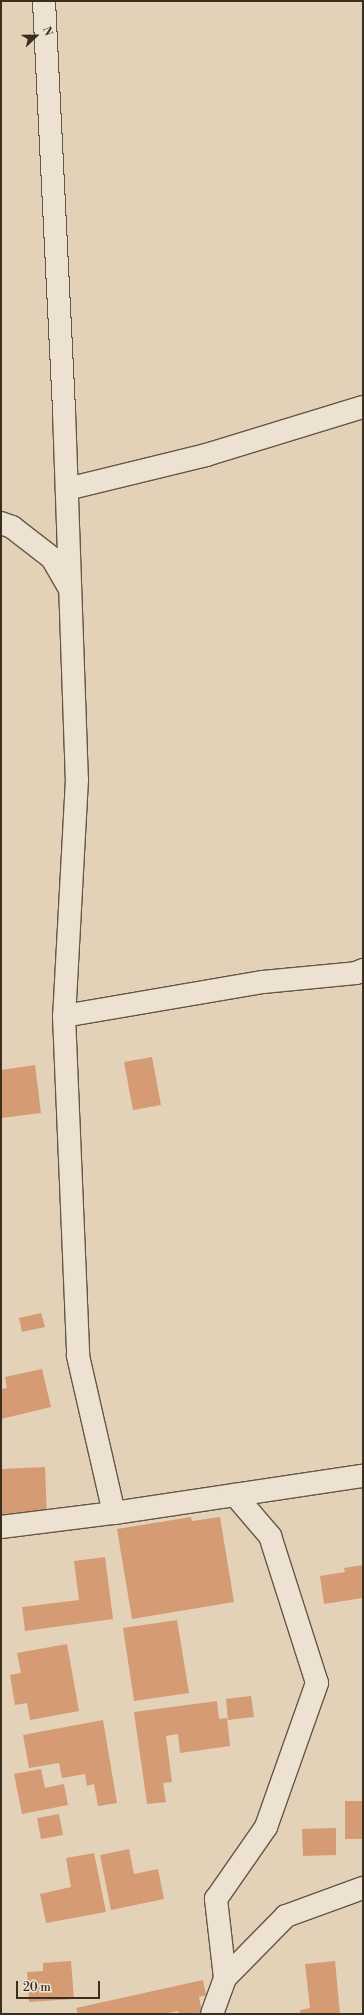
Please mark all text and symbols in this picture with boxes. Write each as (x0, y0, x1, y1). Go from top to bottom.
north arrow (16, 16, 56, 56)
text: N (39, 25, 55, 38)
scale bar (18, 1973, 102, 1999)
text: 20 m (23, 1980, 51, 1995)

